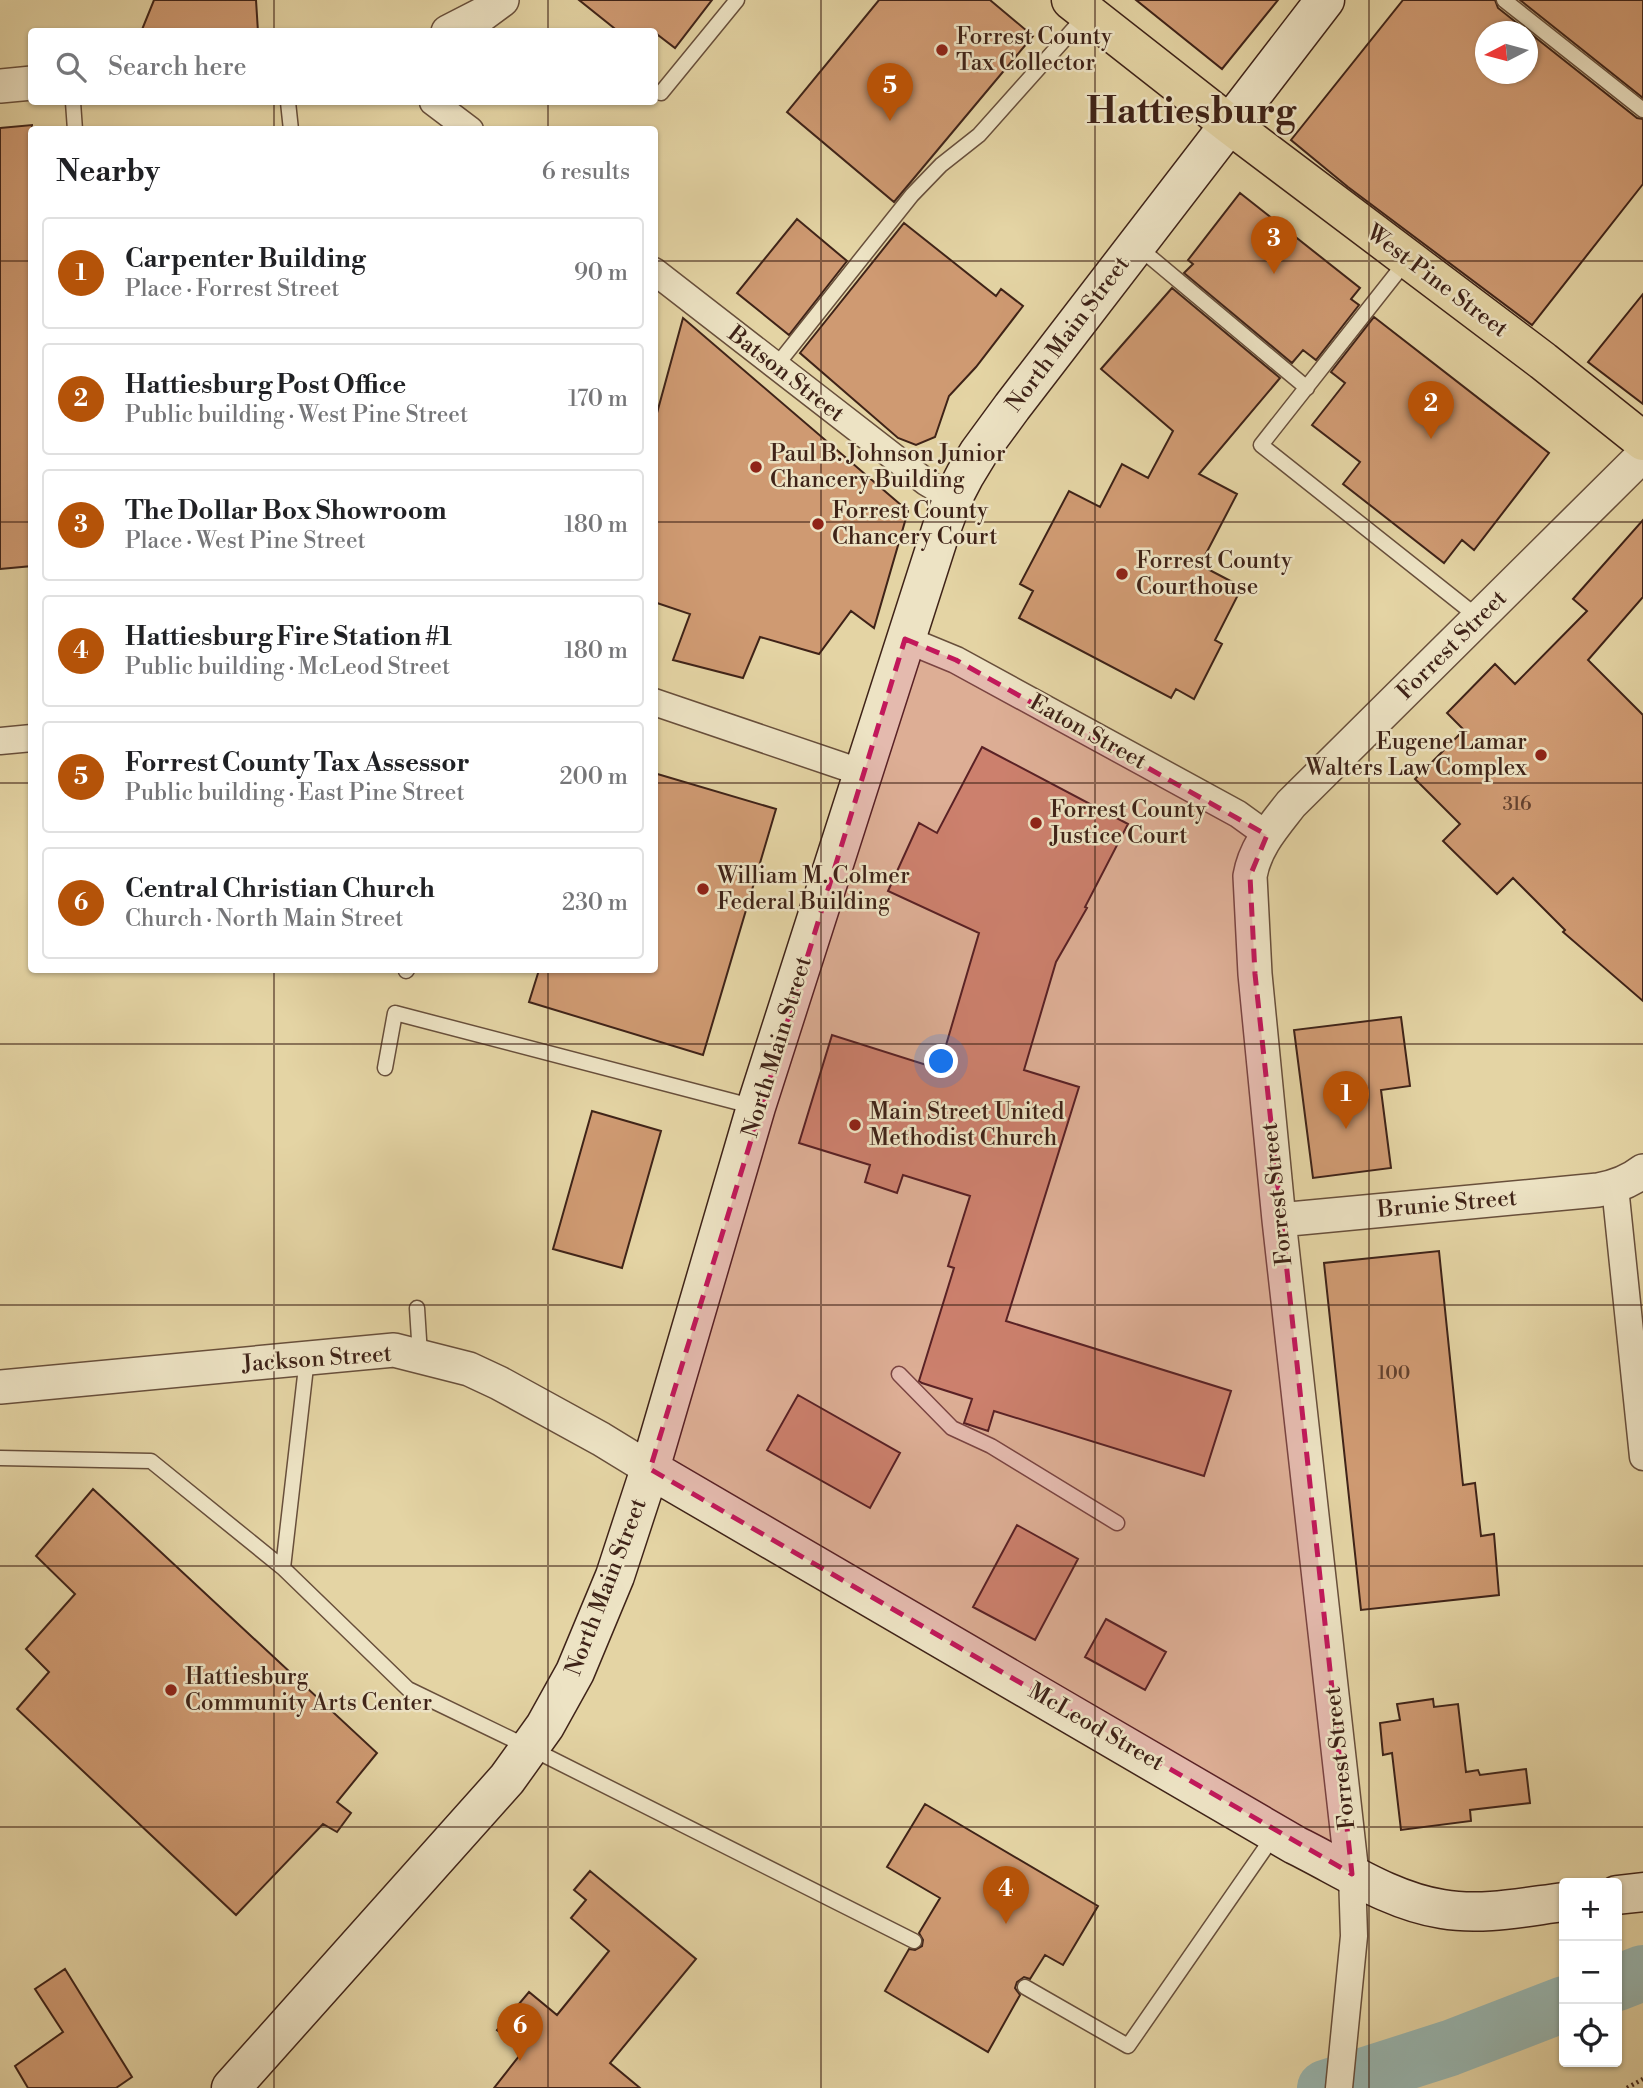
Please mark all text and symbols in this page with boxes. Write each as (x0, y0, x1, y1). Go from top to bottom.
north arrow (1475, 21, 1538, 84)
place label: Forrest County Tax Collector (956, 23, 1113, 77)
search box (28, 28, 658, 105)
marker: Forrest County Tax Collector (934, 42, 950, 58)
icon: search (52, 48, 90, 86)
text: Search here (108, 51, 247, 83)
pin: 5 (867, 63, 913, 121)
district label: Hattiesburg (1086, 89, 1297, 135)
text: Nearby (56, 153, 160, 191)
text: 6 results (542, 158, 630, 186)
pin: 3 (1251, 216, 1297, 274)
street label: West Pine Street (1360, 218, 1513, 343)
text: Carpenter Building (125, 243, 366, 275)
street label: North Main Street (1000, 251, 1136, 417)
text: 1 (75, 259, 87, 287)
text: 90 m (574, 259, 628, 287)
text: Place · Forrest Street (125, 275, 339, 303)
street label: Batson Street (721, 319, 850, 428)
text: Hattiesburg Post Office (125, 369, 406, 401)
pin: 2 (1408, 381, 1454, 439)
text: 2 (74, 385, 88, 413)
text: 170 m (568, 385, 628, 413)
text: Public building · West Pine Street (125, 401, 468, 429)
place label: Paul B. Johnson Junior Chancery Building (770, 440, 1006, 494)
marker: Paul B. Johnson Junior Chancery Building (748, 459, 764, 475)
text: The Dollar Box Showroom (125, 495, 447, 527)
place label: Forrest County Chancery Court (832, 497, 997, 551)
text: 3 (74, 511, 88, 539)
text: 180 m (564, 511, 628, 539)
marker: Forrest County Chancery Court (810, 516, 826, 532)
text: Place · West Pine Street (125, 527, 366, 555)
place label: Forrest County Courthouse (1136, 547, 1293, 601)
marker: Forrest County Courthouse (1114, 566, 1130, 582)
street label: Forrest Street (1391, 584, 1513, 706)
text: Hattiesburg Fire Station #1 (125, 621, 452, 653)
text: 4 (73, 637, 89, 665)
text: 180 m (564, 637, 628, 665)
text: Public building · McLeod Street (125, 653, 450, 681)
street label: Eaton Street (1025, 688, 1151, 776)
place label: Eugene Lamar Walters Law Complex (1305, 728, 1527, 782)
text: Forrest County Tax Assessor (125, 747, 470, 779)
marker: Eugene Lamar Walters Law Complex (1533, 747, 1549, 763)
text: 5 (74, 763, 88, 791)
text: 200 m (560, 763, 628, 791)
text: Public building · East Pine Street (125, 779, 465, 807)
house number: 316 (1502, 792, 1532, 816)
place label: Forrest County Justice Court (1049, 796, 1207, 850)
marker: Forrest County Justice Court (1028, 815, 1044, 831)
place label: William M. Colmer Federal Building (716, 862, 910, 916)
text: Central Christian Church (125, 873, 435, 905)
marker: William M. Colmer Federal Building (695, 881, 711, 897)
text: 6 (74, 889, 88, 917)
text: 230 m (562, 889, 628, 917)
text: Church · North Main Street (125, 905, 403, 933)
street label: North Main Street (736, 953, 818, 1141)
your location (924, 1044, 958, 1078)
pin: 1 (1323, 1071, 1369, 1129)
place label: Main Street United Methodist Church (869, 1098, 1064, 1152)
marker: Main Street United Methodist Church (847, 1117, 863, 1133)
street label: Forrest Street (1256, 1121, 1298, 1267)
street label: Brunie Street (1375, 1184, 1518, 1224)
street label: Jackson Street (240, 1340, 393, 1378)
house number: 100 (1378, 1361, 1410, 1385)
street label: North Main Street (559, 1494, 653, 1680)
place label: Hattiesburg Community Arts Center (185, 1663, 432, 1717)
street label: McLeod Street (1023, 1677, 1169, 1777)
marker: Hattiesburg Community Arts Center (163, 1682, 179, 1698)
street label: Forrest Street (1319, 1685, 1361, 1831)
pin: 4 (983, 1866, 1029, 1924)
map controls (1559, 1878, 1622, 2067)
button: + (1559, 1878, 1622, 1941)
button: − (1559, 1941, 1622, 2004)
pin: 6 (497, 2003, 543, 2061)
button: locate (1559, 2004, 1622, 2067)

